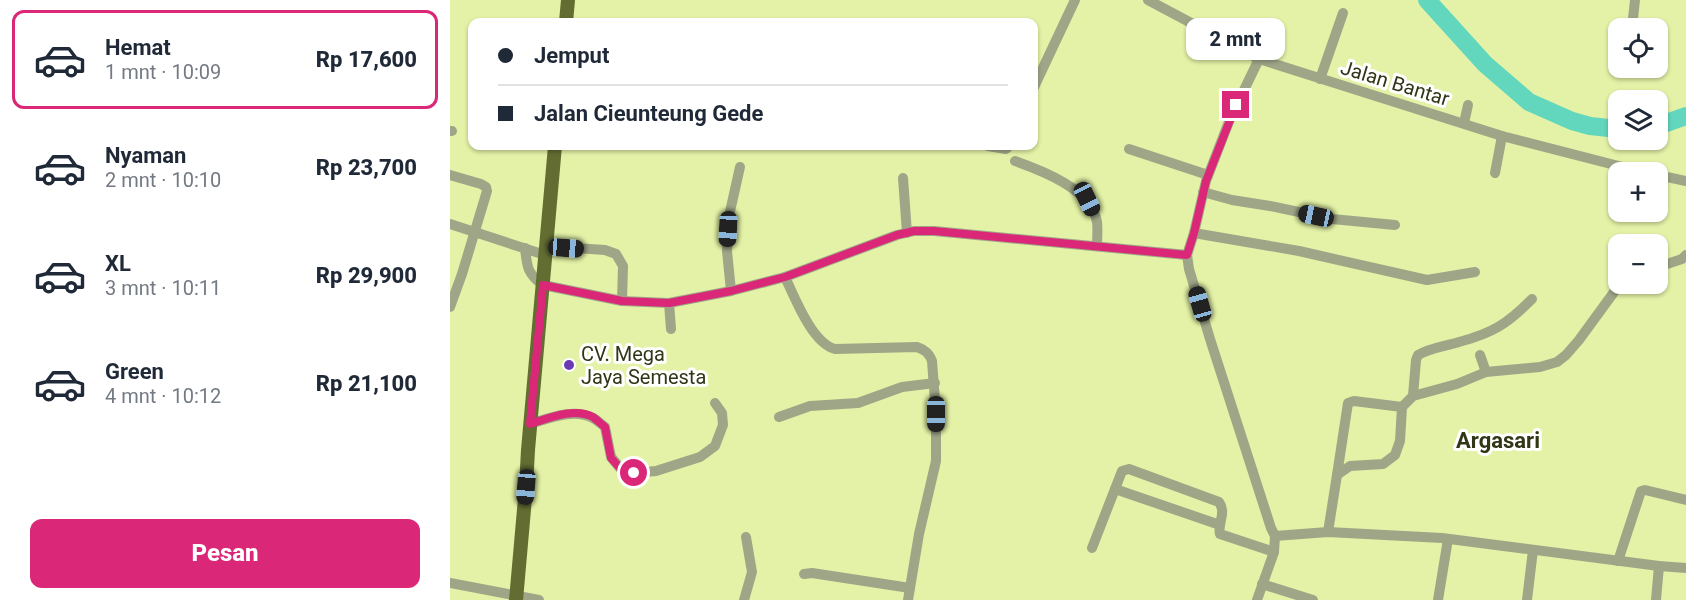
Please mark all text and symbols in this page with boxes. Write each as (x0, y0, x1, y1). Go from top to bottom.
callout: 2 mnt (1186, 18, 1286, 60)
map controls (1608, 18, 1668, 294)
button: locate (1608, 18, 1668, 78)
text: 2 mnt (1210, 27, 1261, 51)
icon: car (33, 33, 87, 87)
text: Hemat (105, 35, 171, 60)
text: Jemput (534, 43, 609, 68)
text: Rp 17,600 (316, 47, 417, 72)
street label: Jalan Bantar (1338, 55, 1452, 111)
text: 1 mnt · 10:09 (105, 60, 221, 84)
button: layers (1608, 90, 1668, 150)
route end (1222, 91, 1249, 118)
text: Jalan Cieunteung Gede (534, 101, 763, 126)
icon: car (33, 141, 87, 195)
text: Nyaman (105, 143, 186, 168)
text: Rp 23,700 (316, 155, 417, 180)
button: + (1608, 162, 1668, 222)
text: 2 mnt · 10:10 (105, 168, 221, 192)
car (1071, 179, 1103, 219)
car (1297, 203, 1335, 229)
car (718, 211, 738, 247)
button: − (1608, 234, 1668, 294)
car (547, 238, 585, 258)
icon: car (33, 249, 87, 303)
text: XL (105, 251, 131, 276)
text: Rp 29,900 (316, 263, 417, 288)
text: 3 mnt · 10:11 (105, 276, 221, 300)
car (1186, 284, 1214, 324)
place label: CV. Mega Jaya Semesta (581, 342, 706, 389)
icon: car (33, 357, 87, 411)
marker: CV. Mega Jaya Semesta (562, 358, 576, 372)
text: Green (105, 359, 164, 384)
text: Rp 21,100 (316, 371, 417, 396)
text: 4 mnt · 10:12 (105, 384, 221, 408)
car (927, 396, 945, 432)
district label: Argasari (1456, 428, 1540, 453)
route start (620, 459, 647, 486)
car (515, 468, 537, 506)
button: Pesan (30, 519, 420, 588)

